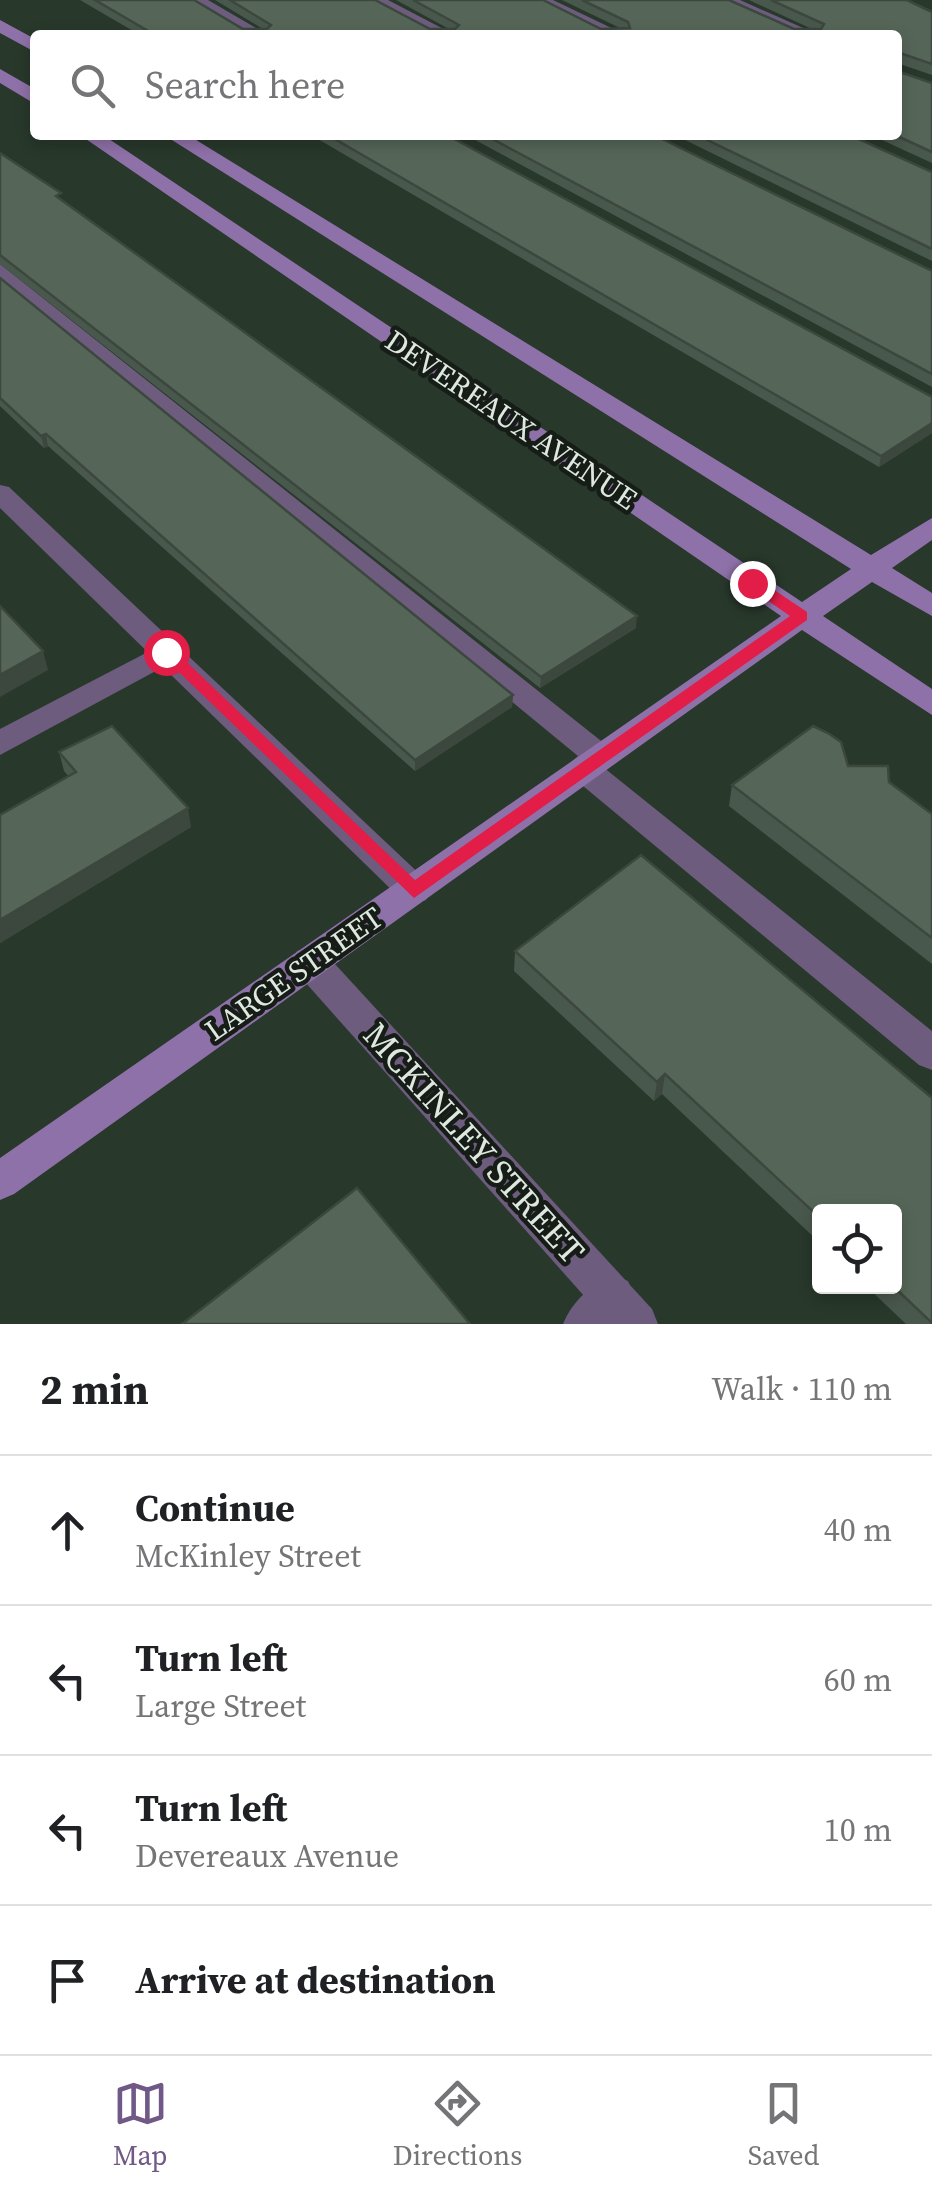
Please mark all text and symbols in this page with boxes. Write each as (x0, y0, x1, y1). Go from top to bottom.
search box (30, 30, 902, 140)
icon: search (65, 58, 120, 113)
text: Search here (145, 59, 345, 111)
street label: DEVEREAUX AVENUE (377, 320, 645, 519)
route end (730, 561, 776, 607)
route start (144, 630, 190, 676)
street label: LARGE STREET (196, 897, 391, 1050)
street label: MCKINLEY STREET (353, 1012, 595, 1274)
map controls (812, 1204, 902, 1294)
button: locate (812, 1204, 902, 1294)
text: 2 min (40, 1360, 149, 1418)
text: Walk · 110 m (711, 1367, 892, 1411)
text: Continue (135, 1482, 295, 1534)
icon: ahead (40, 1503, 95, 1558)
text: 40 m (824, 1508, 892, 1552)
text: McKinley Street (135, 1534, 361, 1578)
text: Turn left (135, 1632, 287, 1684)
icon: left (40, 1653, 95, 1708)
text: 60 m (824, 1658, 892, 1702)
text: Large Street (135, 1684, 306, 1728)
text: Turn left (135, 1782, 287, 1834)
icon: left (40, 1803, 95, 1858)
text: 10 m (824, 1808, 892, 1852)
text: Devereaux Avenue (135, 1834, 399, 1878)
icon: arrive (40, 1953, 95, 2008)
text: Arrive at destination (135, 1954, 496, 2006)
tab: Map (113, 2076, 168, 2174)
tab: Directions (393, 2076, 522, 2174)
tab: Saved (748, 2076, 819, 2174)

